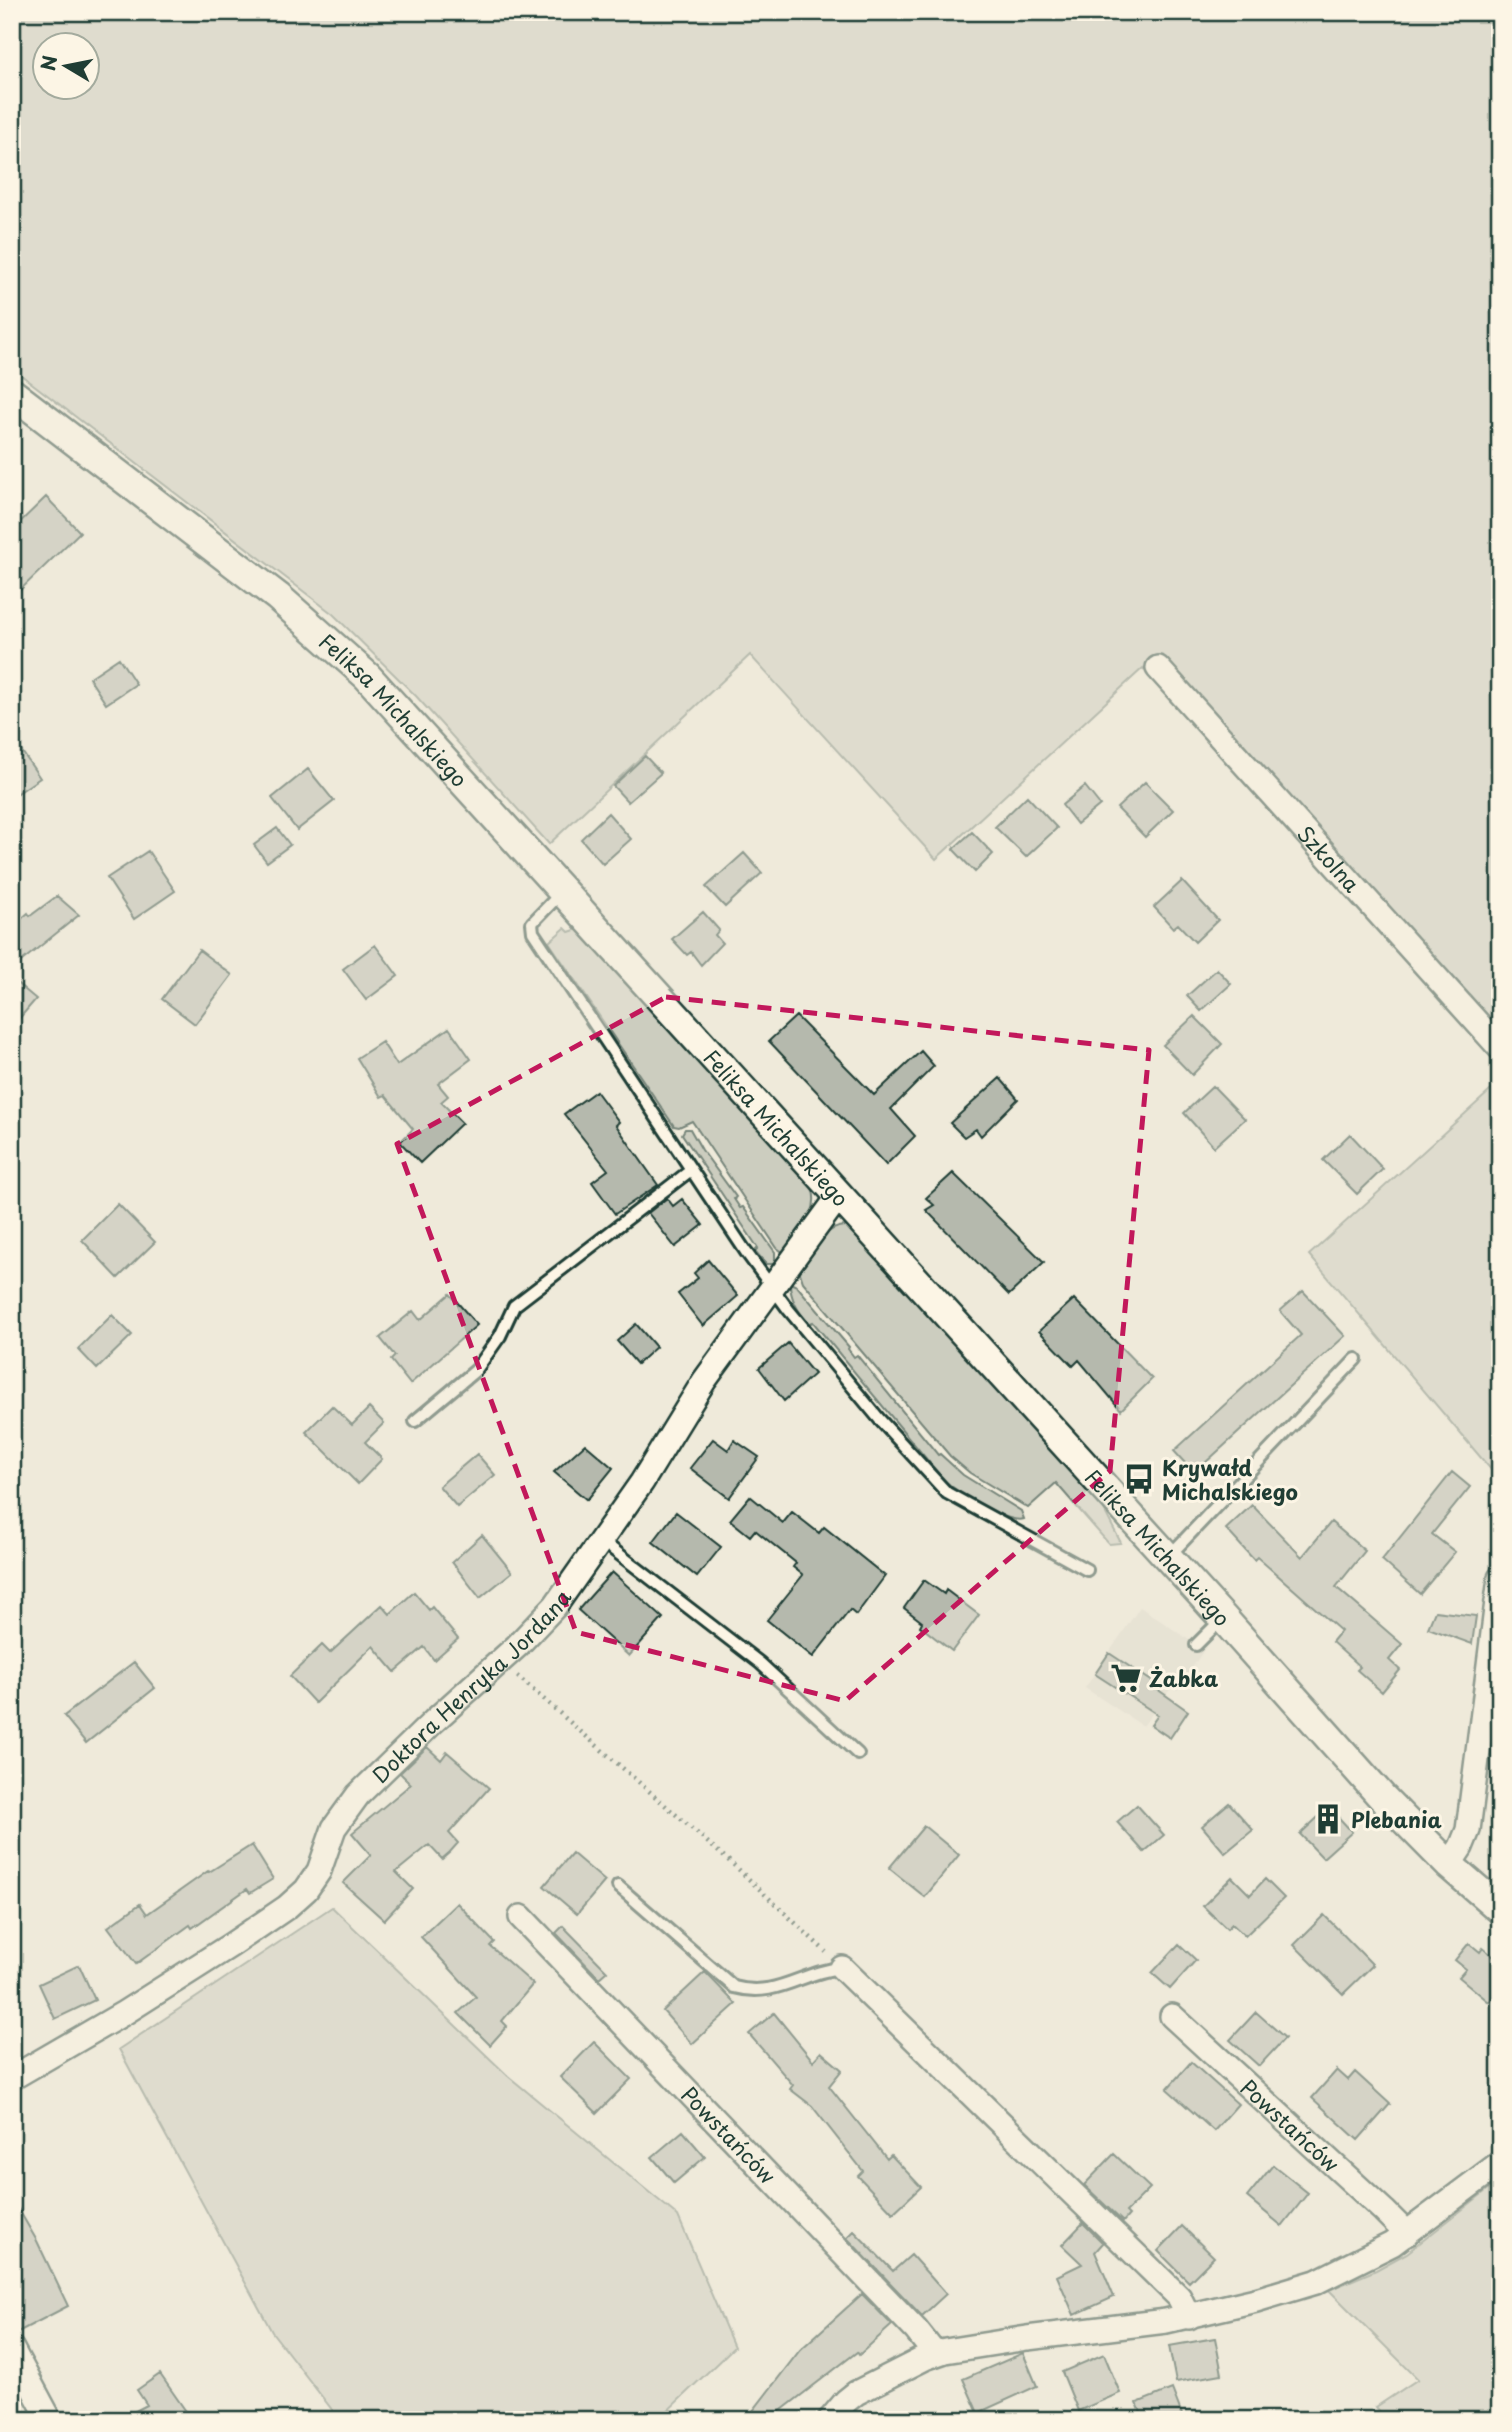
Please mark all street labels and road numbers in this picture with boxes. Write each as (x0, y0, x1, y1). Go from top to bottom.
street label: Feliksa Michalskiego (313, 625, 476, 793)
street label: Szkolna (1291, 818, 1368, 899)
street label: Feliksa Michalskiego (697, 1041, 857, 1213)
street label: Feliksa Michalskiego (1078, 1461, 1238, 1633)
street label: Doktora Henryka Jordana (364, 1582, 578, 1790)
street label: Powstańców (1234, 2071, 1347, 2179)
street label: Powstańców (675, 2079, 783, 2190)

